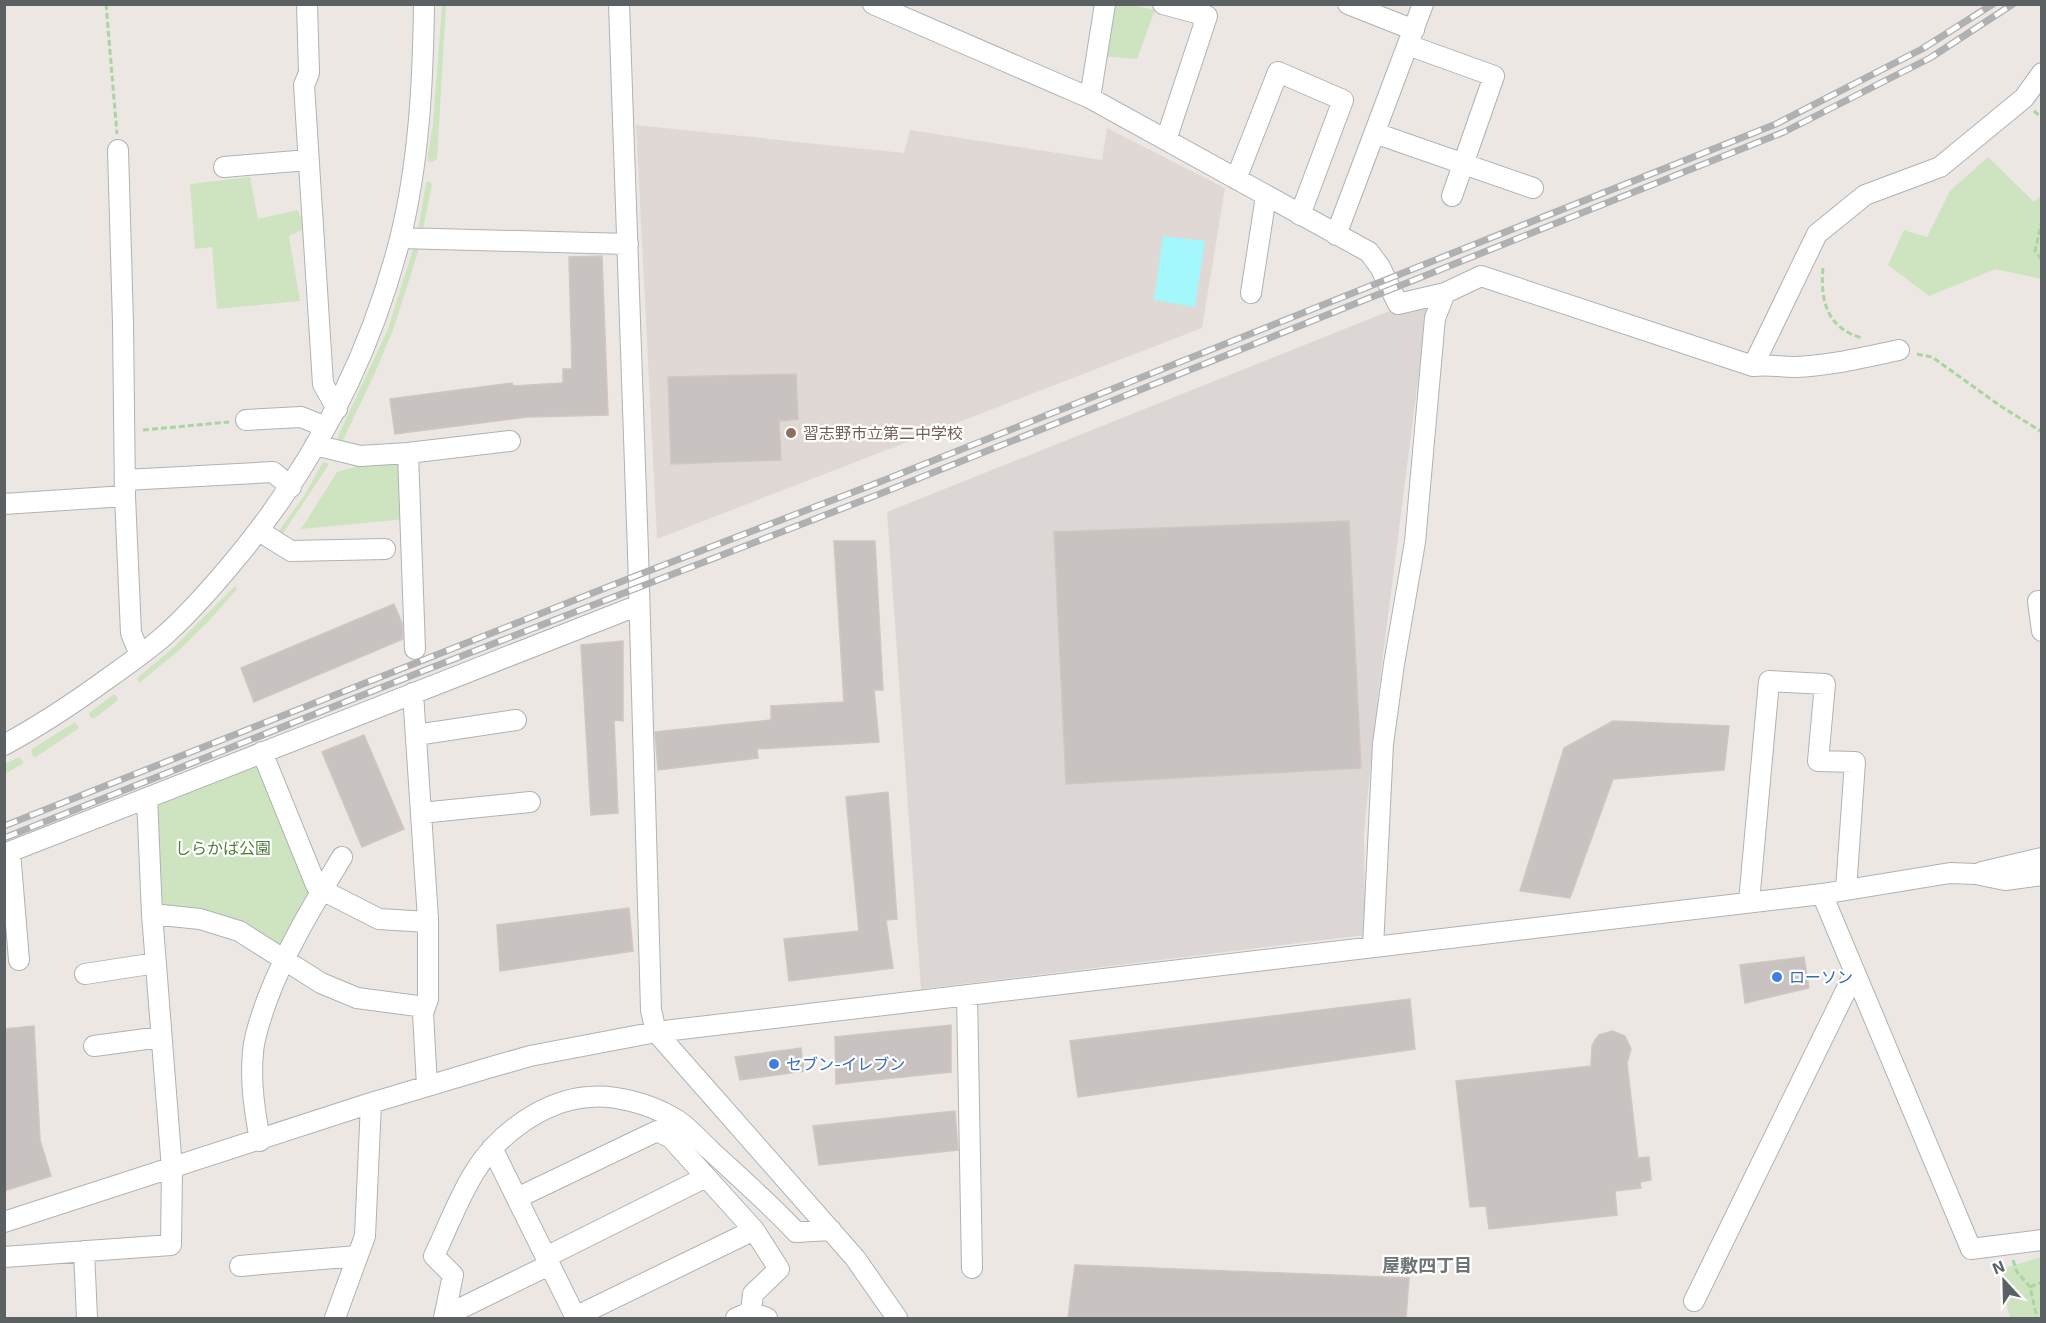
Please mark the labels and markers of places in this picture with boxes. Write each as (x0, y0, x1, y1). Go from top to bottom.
place label: 習志野市立第二中学校 (803, 423, 963, 442)
marker: 習志野市立第二中学校 (784, 426, 798, 440)
place label: ローソン (1789, 967, 1853, 986)
marker: ローソン (1770, 970, 1784, 984)
place label: セブン-イレブン (786, 1054, 905, 1073)
marker: セブン-イレブン (767, 1057, 781, 1071)

